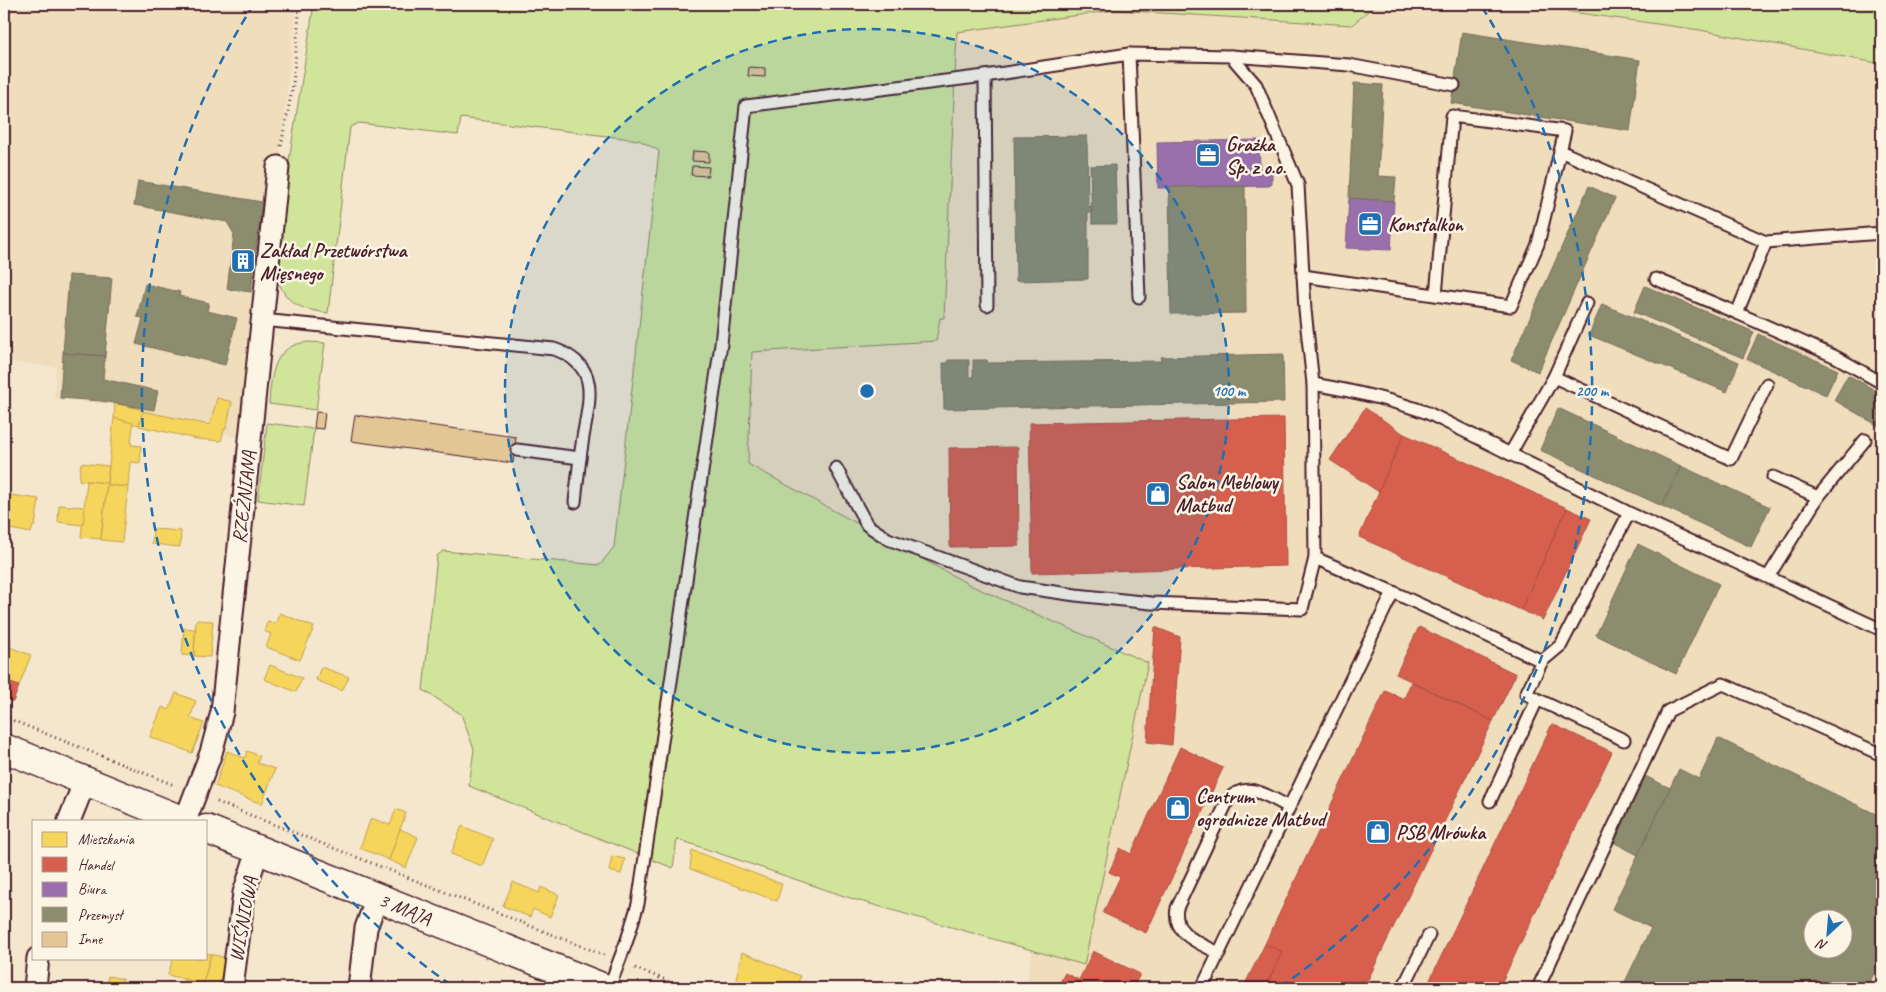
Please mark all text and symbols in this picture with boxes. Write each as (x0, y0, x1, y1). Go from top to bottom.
place label: Grażka Sp. z o.o. (1226, 132, 1287, 180)
office icon: Grażka Sp. z o.o. (1195, 142, 1221, 168)
office icon: Konstalkon (1357, 211, 1383, 237)
place label: Konstalkon (1388, 212, 1465, 237)
place label: Zakład Przetwórstwa Mięsnego (260, 238, 408, 286)
building icon: Zakład Przetwórstwa Mięsnego (230, 248, 256, 274)
centre of rings (858, 382, 876, 400)
text: 100 m (1213, 382, 1247, 401)
text: 200 m (1576, 382, 1610, 401)
street label: RZEŹNIANA (227, 449, 261, 545)
place label: Salon Meblowy Matbud (1176, 470, 1280, 518)
shop icon: Salon Meblowy Matbud (1145, 481, 1171, 507)
place label: Centrum ogrodnicze Matbud (1196, 784, 1329, 832)
shop icon: Centrum ogrodnicze Matbud (1165, 795, 1191, 821)
shop icon: PSB Mrówka (1365, 819, 1391, 845)
legend (32, 820, 208, 960)
place label: PSB Mrówka (1396, 820, 1487, 845)
text: Mieszkania (78, 830, 135, 849)
text: Handel (78, 856, 116, 875)
street label: WIŚNIOWA (223, 874, 263, 963)
text: Biura (78, 880, 108, 899)
street label: 3 MAJA (375, 887, 436, 931)
text: Przemysł (78, 906, 125, 925)
north arrow (1804, 910, 1854, 960)
text: Inne (78, 930, 103, 949)
text: N (1813, 935, 1830, 955)

